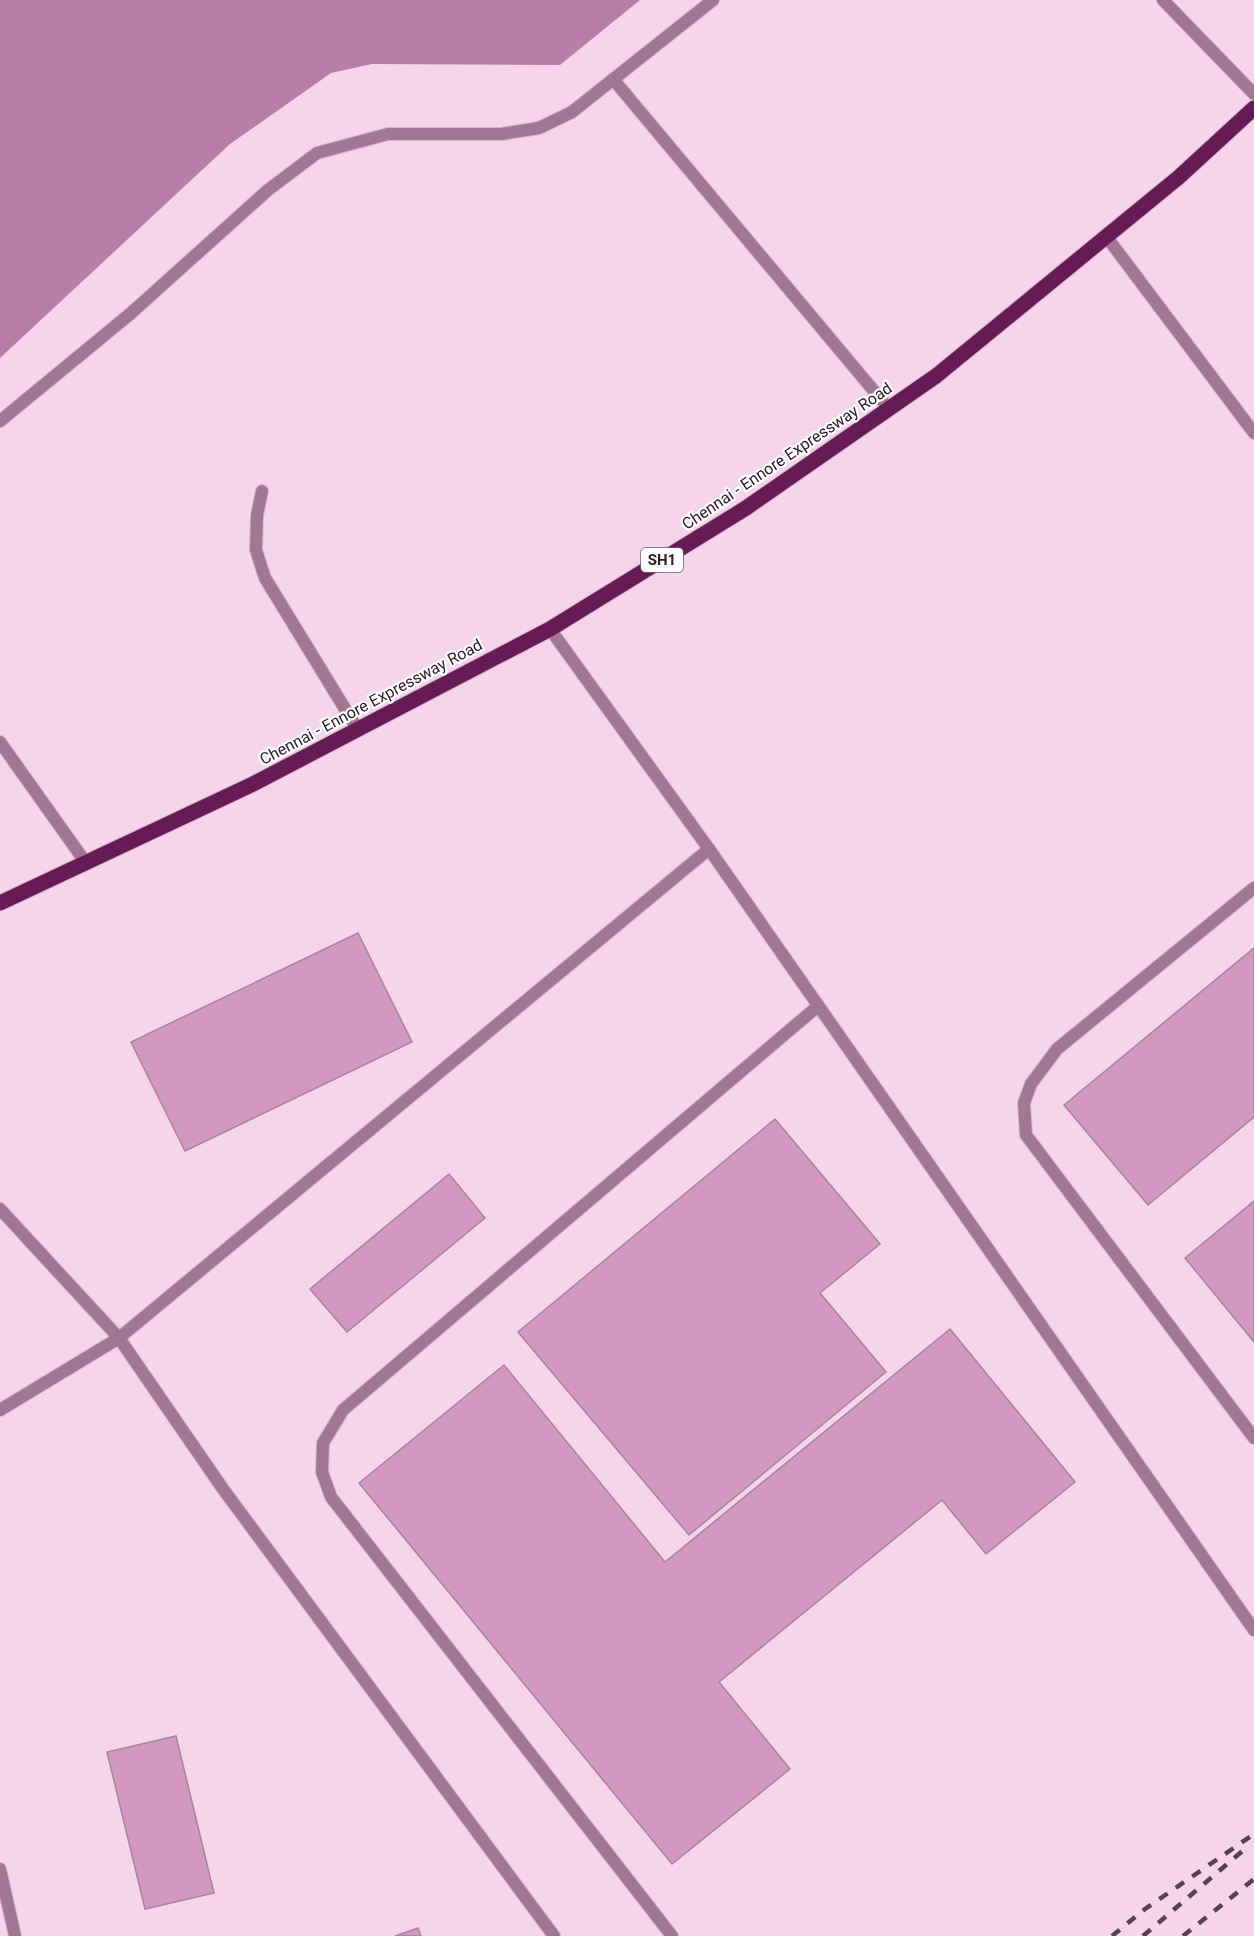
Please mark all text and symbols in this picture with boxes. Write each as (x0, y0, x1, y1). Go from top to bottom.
street label: Chennai - Ennore Expressway Road (678, 378, 896, 534)
road number: SH1 (641, 548, 683, 572)
street label: Chennai - Ennore Expressway Road (257, 635, 485, 769)

